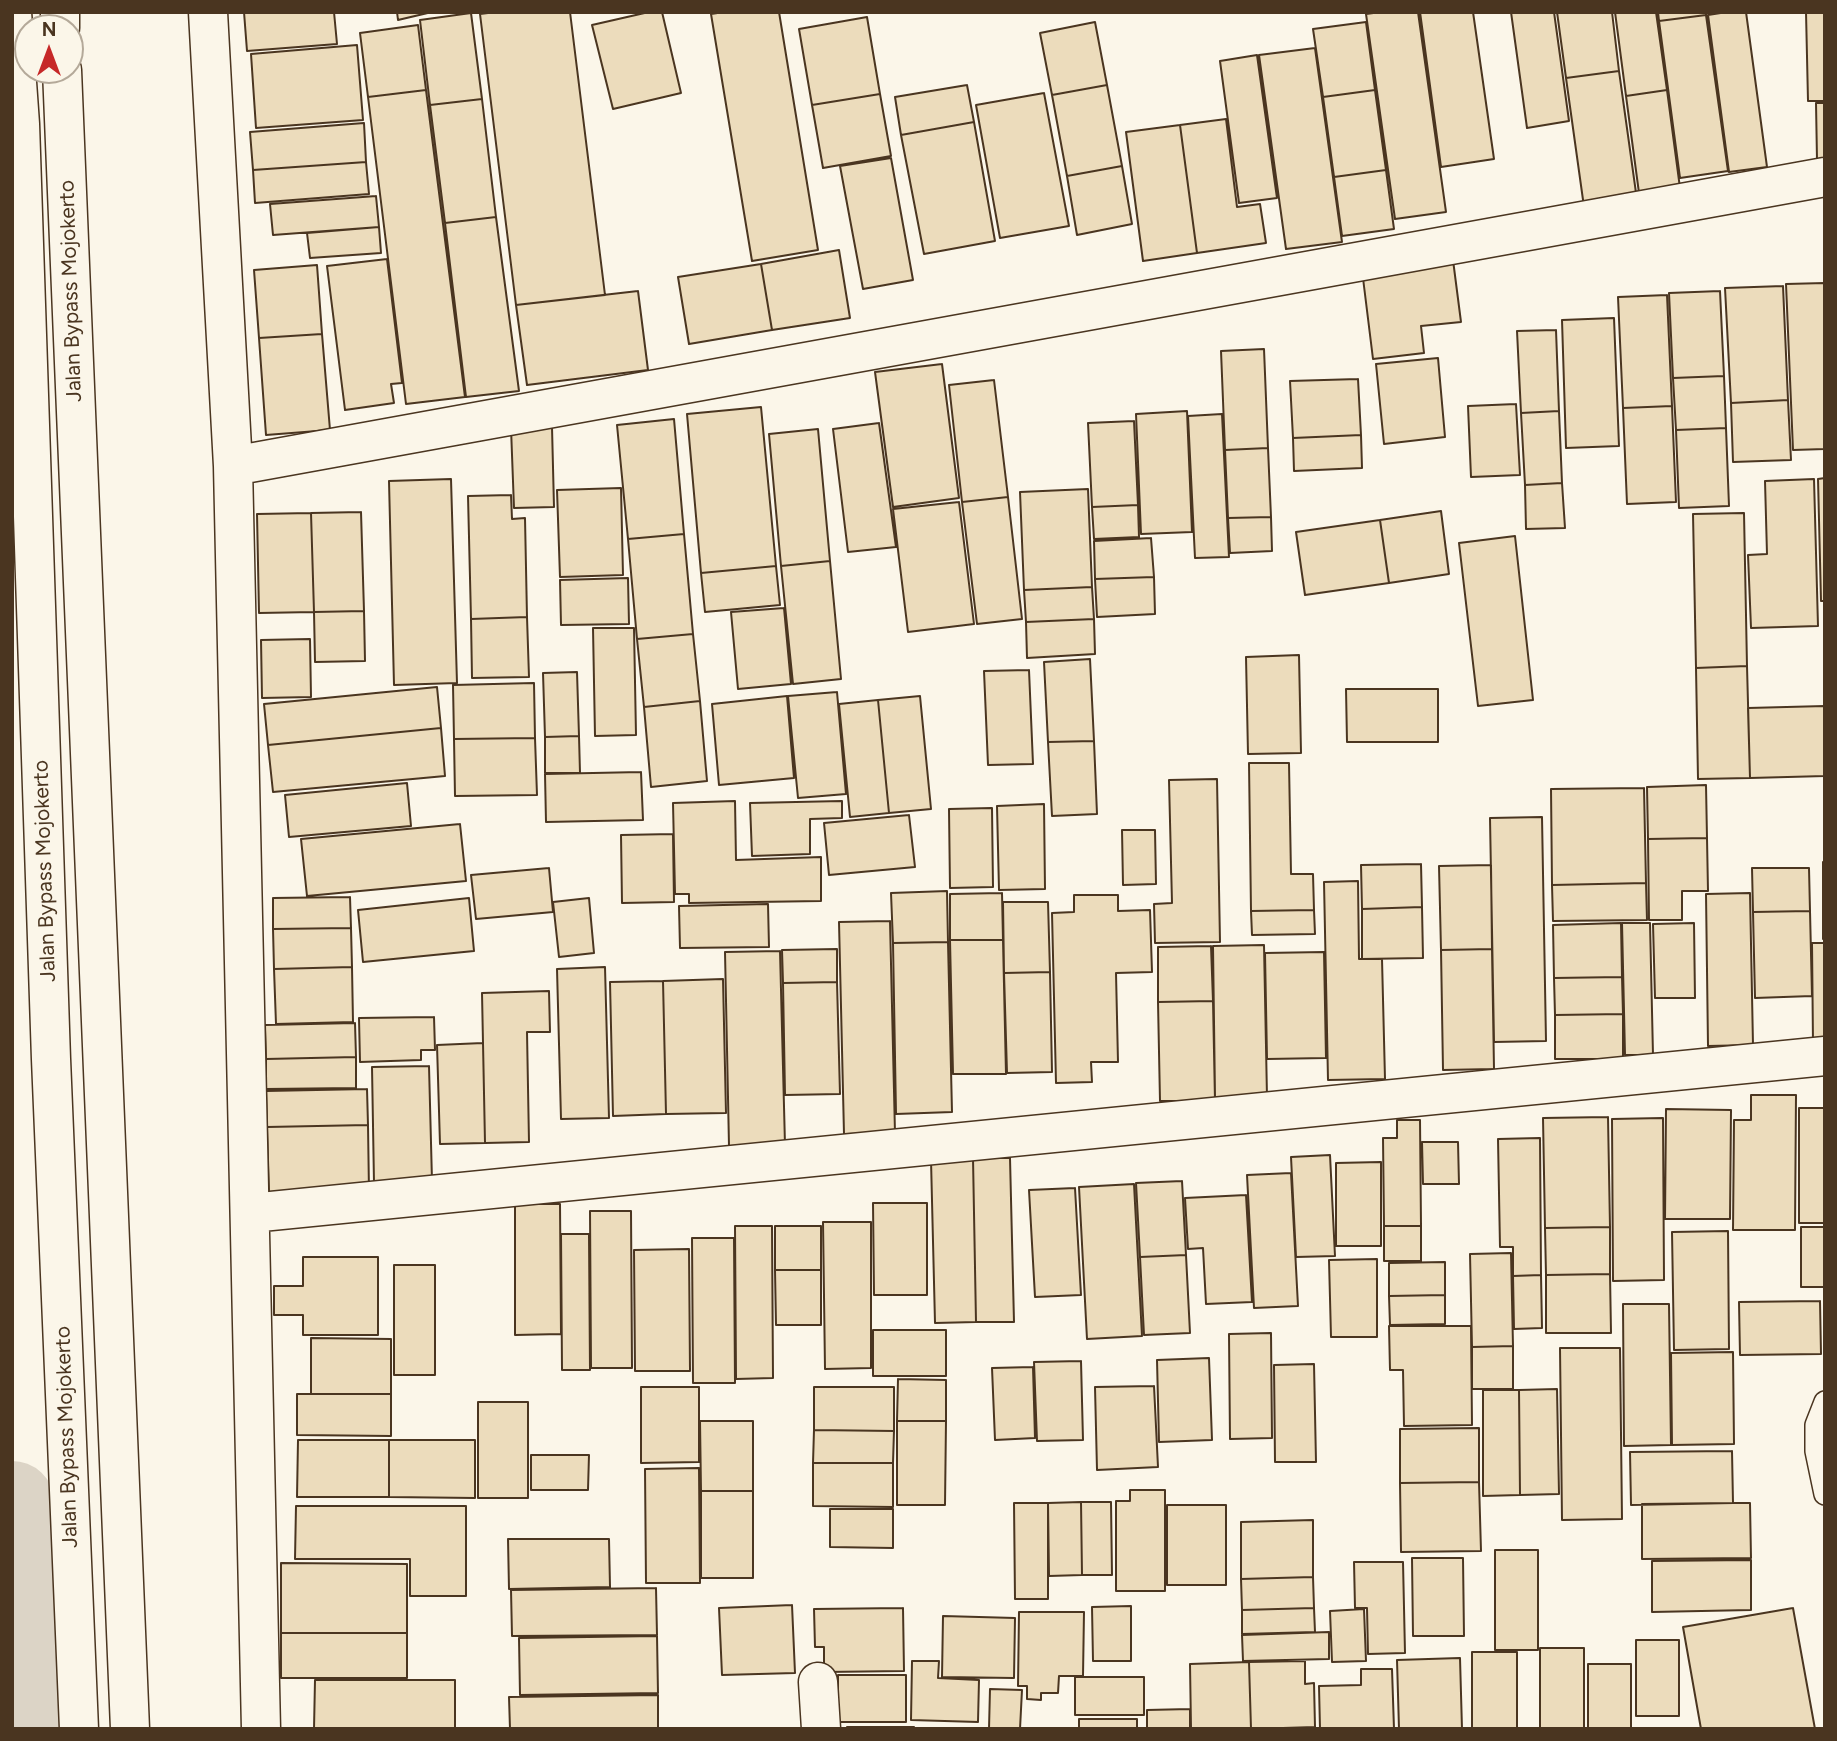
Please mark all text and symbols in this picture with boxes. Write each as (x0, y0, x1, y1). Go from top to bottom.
north arrow (14, 14, 84, 84)
text: N (42, 18, 56, 41)
street label: Jalan Bypass Mojokerto (55, 180, 87, 402)
street label: Jalan Bypass Mojokerto (29, 760, 61, 982)
street label: Jalan Bypass Mojokerto (51, 1326, 83, 1548)

